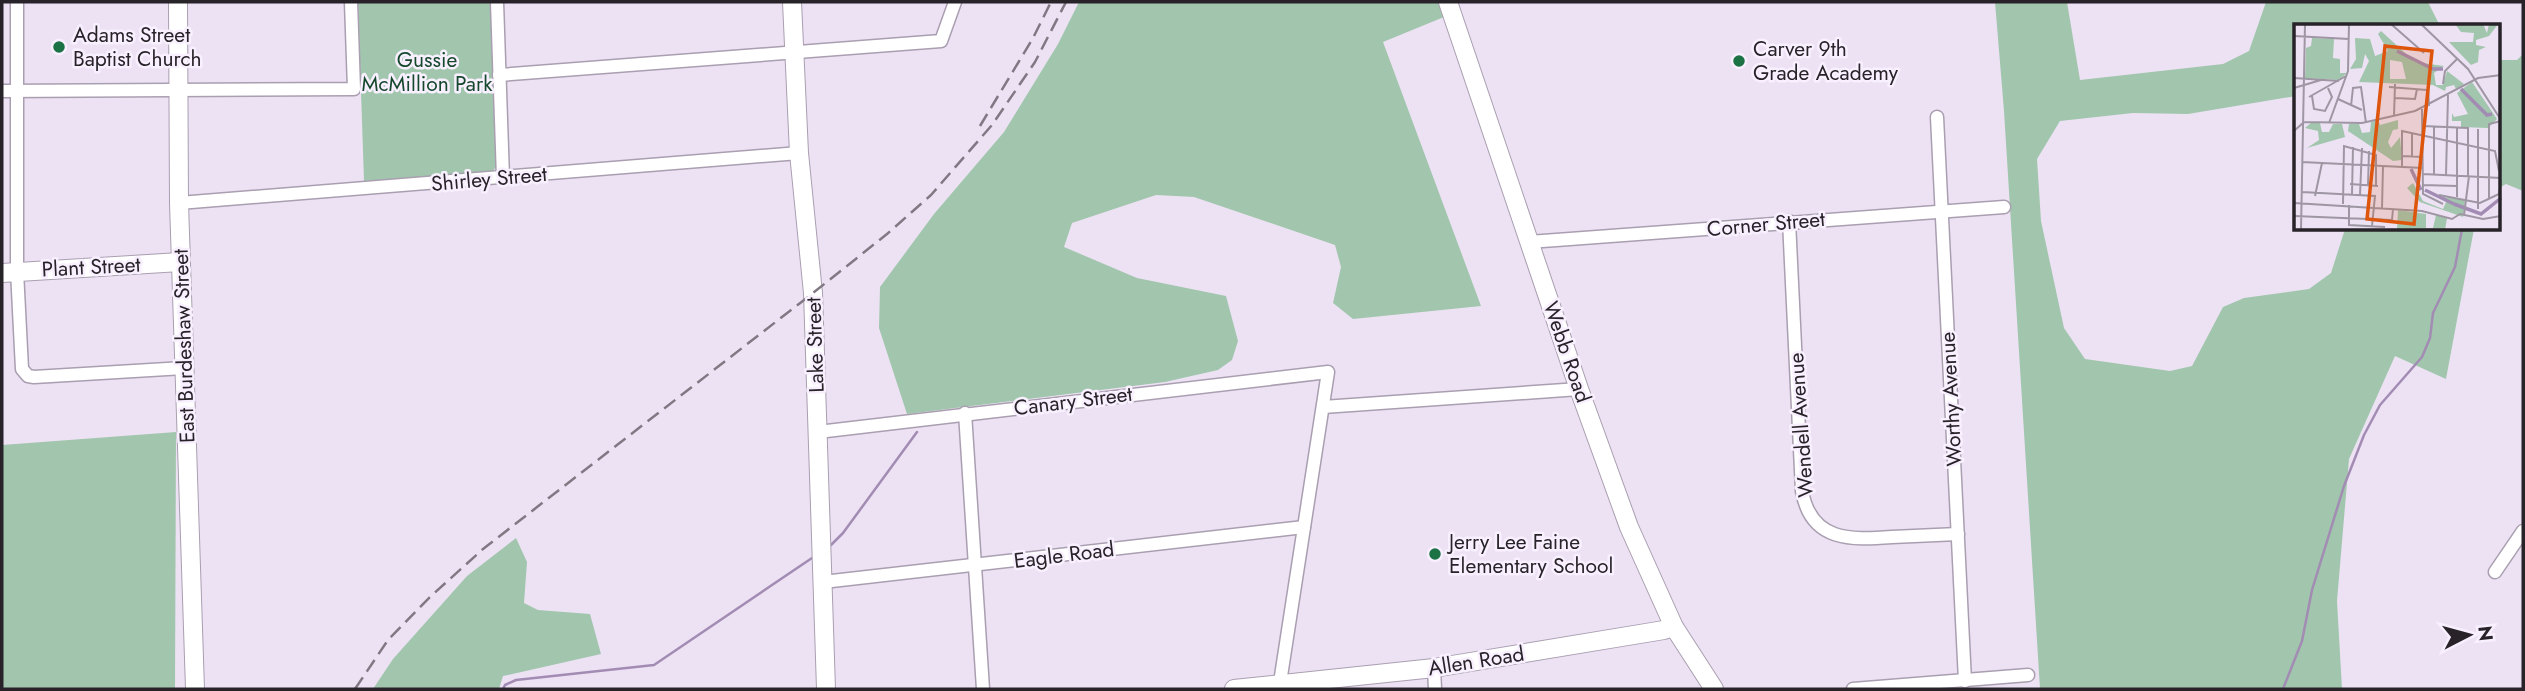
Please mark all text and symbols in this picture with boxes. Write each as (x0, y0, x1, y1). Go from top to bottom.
place label: Adams Street Baptist Church (73, 20, 201, 74)
inset map (2294, 24, 2500, 231)
place label: Carver 9th Grade Academy (1753, 34, 1899, 88)
marker: Adams Street Baptist Church (51, 39, 67, 55)
park label: Gussie McMillion Park (362, 45, 493, 99)
marker: Carver 9th Grade Academy (1731, 53, 1747, 69)
street label: Shirley Street (430, 159, 548, 199)
street label: Corner Street (1706, 204, 1826, 244)
street label: East Burdeshaw Street (166, 248, 202, 444)
street label: Plant Street (41, 249, 141, 285)
street label: Lake Street (798, 297, 832, 393)
street label: Webb Road (1536, 297, 1598, 407)
street label: Worthy Avenue (1932, 331, 1970, 467)
street label: Wendell Avenue (1781, 351, 1821, 498)
street label: Canary Street (1012, 379, 1134, 423)
place label: Jerry Lee Faine Elementary School (1446, 527, 1613, 581)
street label: Eagle Road (1012, 534, 1116, 576)
marker: Jerry Lee Faine Elementary School (1427, 546, 1443, 562)
north arrow (2434, 600, 2504, 670)
text: N (2471, 624, 2500, 642)
street label: Allen Road (1426, 639, 1526, 683)

